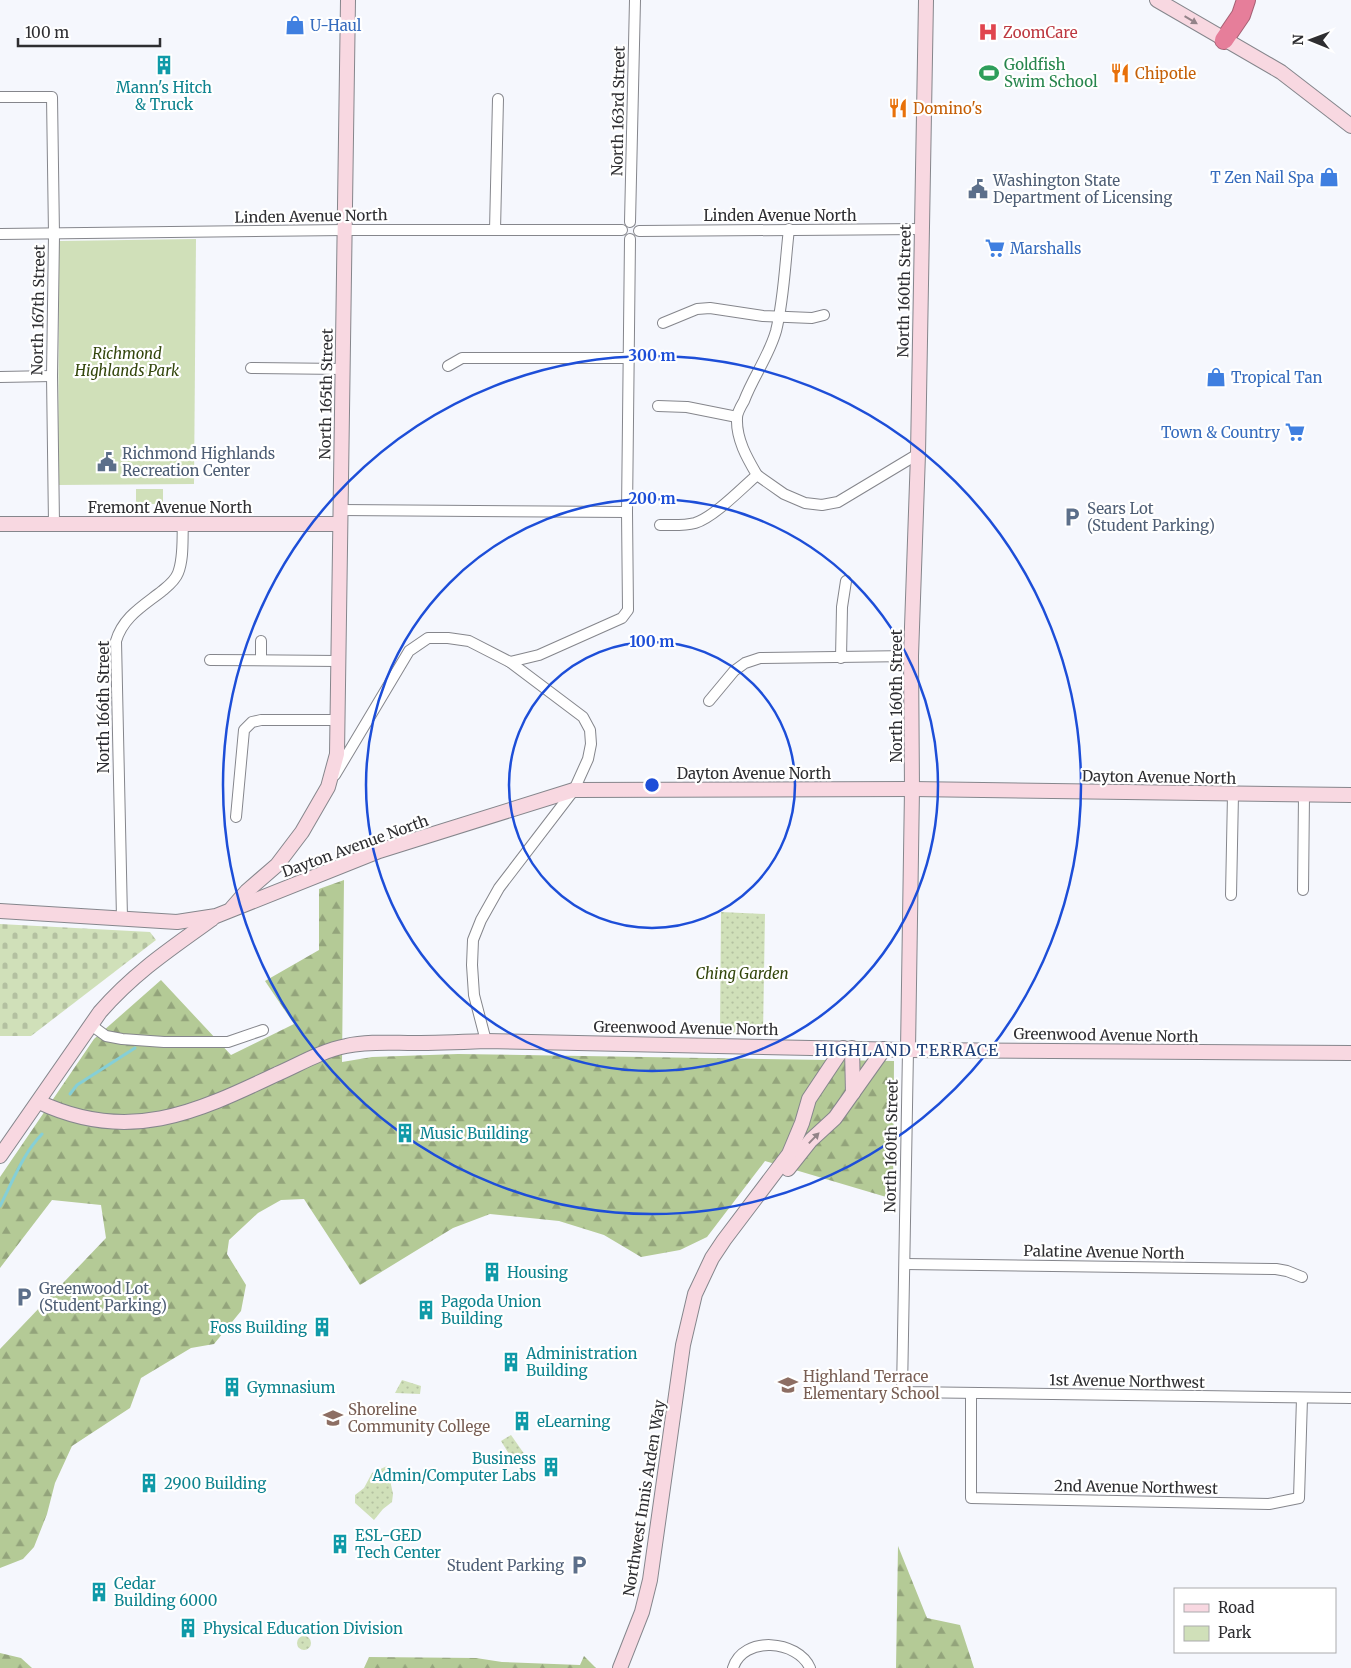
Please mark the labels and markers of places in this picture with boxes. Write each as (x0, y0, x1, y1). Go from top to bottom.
shop icon: U-Haul (284, 14, 306, 36)
place label: U-Haul (310, 16, 362, 35)
hospital icon: ZoomCare (977, 21, 999, 43)
place label: ZoomCare (1003, 23, 1078, 42)
building icon: Mann's Hitch & Truck (153, 54, 175, 76)
place label: Goldfish Swim School (1004, 55, 1098, 91)
sports icon: Goldfish Swim School (978, 62, 1000, 84)
restaurant icon: Chipotle (1109, 62, 1131, 84)
place label: Chipotle (1135, 64, 1196, 83)
place label: Mann's Hitch & Truck (116, 78, 212, 114)
restaurant icon: Domino's (887, 97, 909, 119)
place label: Domino's (913, 99, 982, 118)
shop icon: T Zen Nail Spa (1318, 166, 1340, 188)
place label: T Zen Nail Spa (1210, 168, 1314, 187)
place label: Washington State Department of Licensing (992, 171, 1172, 207)
public building icon: Washington State Department of Licensing (967, 178, 989, 200)
supermarket icon: Marshalls (984, 237, 1006, 259)
place label: Marshalls (1010, 239, 1081, 258)
shop icon: Tropical Tan (1205, 366, 1227, 388)
place label: Tropical Tan (1231, 368, 1323, 387)
supermarket icon: Town & Country (1284, 421, 1306, 443)
place label: Town & Country (1161, 423, 1280, 442)
place label: Richmond Highlands Recreation Center (122, 444, 275, 480)
public building icon: Richmond Highlands Recreation Center (96, 451, 118, 473)
place label: Sears Lot (Student Parking) (1087, 499, 1215, 535)
parking icon: Sears Lot (Student Parking) (1061, 506, 1083, 528)
centre of rings (643, 776, 661, 794)
building icon: Music Building (394, 1122, 416, 1144)
place label: Music Building (420, 1124, 529, 1143)
building icon: Housing (481, 1261, 503, 1283)
place label: Housing (507, 1263, 568, 1282)
place label: Greenwood Lot (Student Parking) (39, 1279, 167, 1315)
parking icon: Greenwood Lot (Student Parking) (13, 1286, 35, 1308)
place label: Pagoda Union Building (441, 1292, 542, 1328)
building icon: Pagoda Union Building (415, 1299, 437, 1321)
building icon: Foss Building (311, 1316, 333, 1338)
place label: Foss Building (210, 1318, 307, 1337)
place label: Administration Building (525, 1344, 637, 1380)
building icon: Administration Building (500, 1351, 522, 1373)
place label: Highland Terrace Elementary School (803, 1367, 940, 1403)
school or university icon: Highland Terrace Elementary School (777, 1374, 799, 1396)
building icon: Gymnasium (221, 1376, 243, 1398)
place label: Gymnasium (247, 1378, 336, 1397)
place label: Shoreline Community College (348, 1400, 490, 1436)
school or university icon: Shoreline Community College (322, 1407, 344, 1429)
building icon: eLearning (511, 1410, 533, 1432)
place label: eLearning (537, 1412, 610, 1431)
place label: Business Admin/Computer Labs (371, 1449, 536, 1485)
building icon: Business Admin/Computer Labs (540, 1456, 562, 1478)
building icon: 2900 Building (138, 1472, 160, 1494)
place label: 2900 Building (164, 1474, 266, 1493)
place label: ESL-GED Tech Center (355, 1526, 441, 1562)
building icon: ESL-GED Tech Center (329, 1533, 351, 1555)
parking icon: Student Parking (568, 1554, 590, 1576)
place label: Student Parking (447, 1556, 564, 1575)
place label: Cedar Building 6000 (114, 1574, 217, 1610)
building icon: Cedar Building 6000 (88, 1581, 110, 1603)
building icon: Physical Education Division (177, 1617, 199, 1639)
place label: Physical Education Division (203, 1619, 403, 1638)

